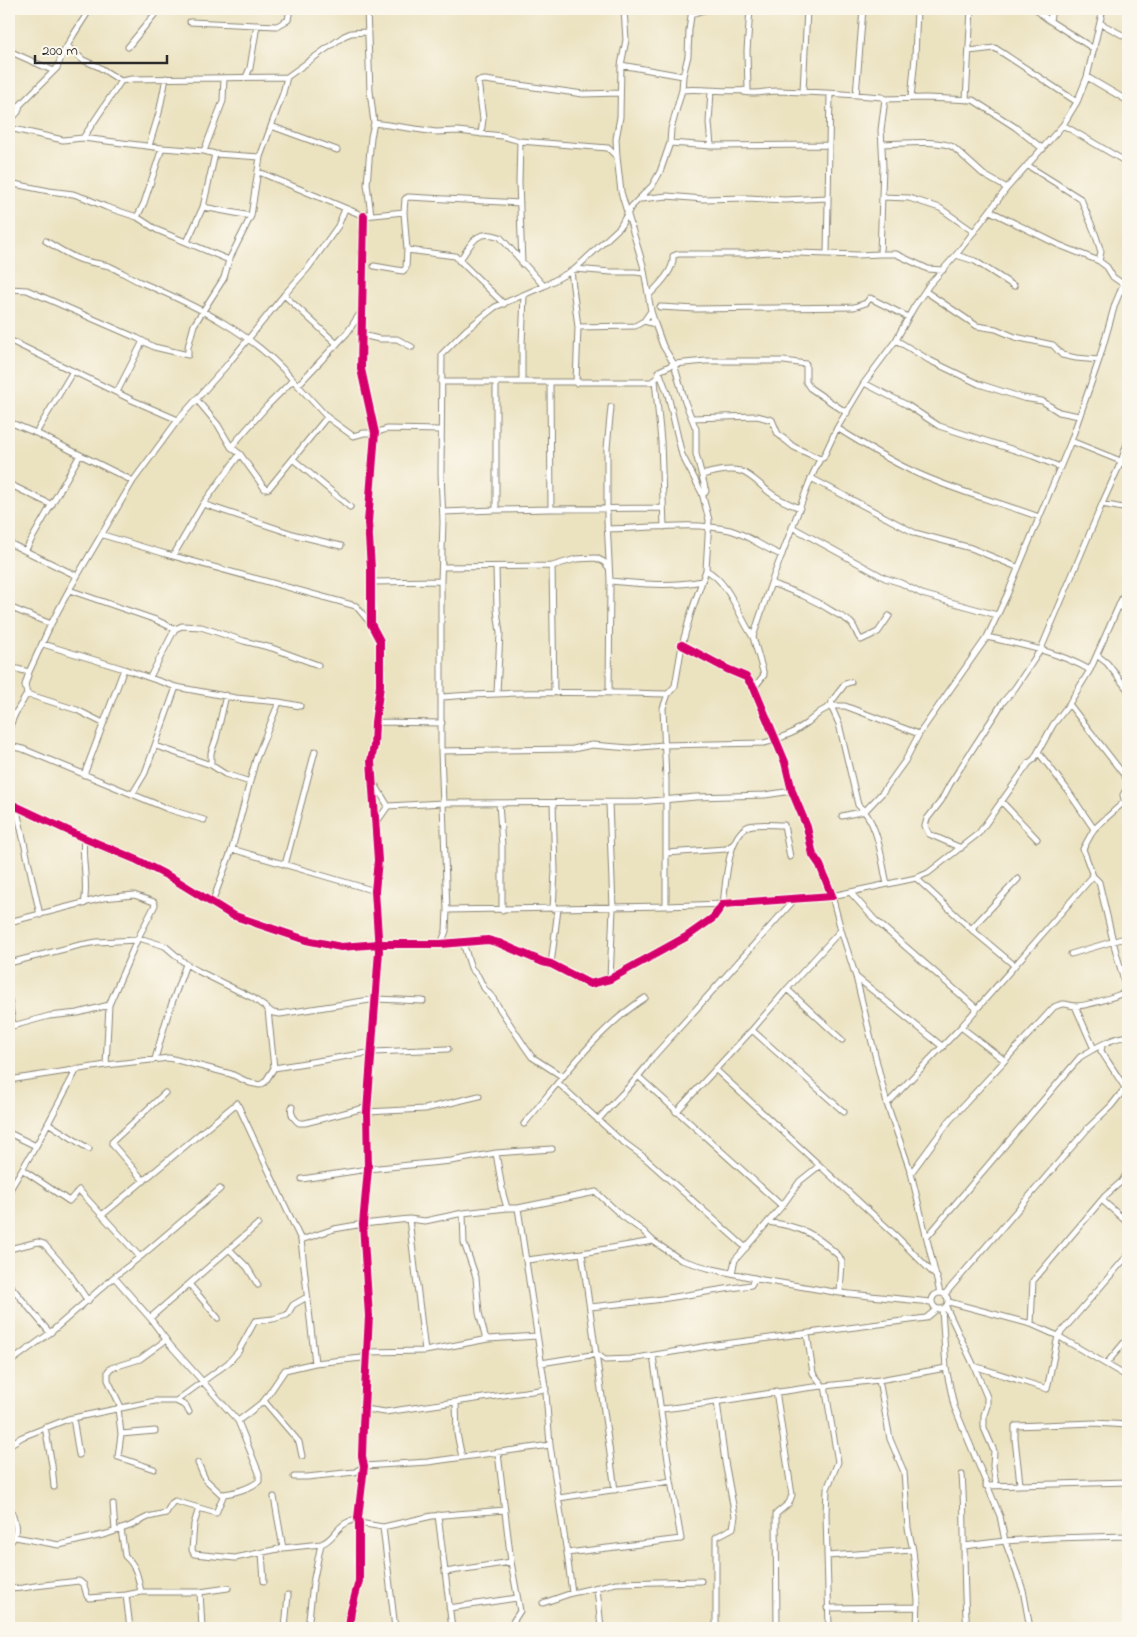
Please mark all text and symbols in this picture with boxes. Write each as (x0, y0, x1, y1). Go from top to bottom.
scale bar (35, 32, 168, 64)
text: 200 m (42, 40, 78, 62)

